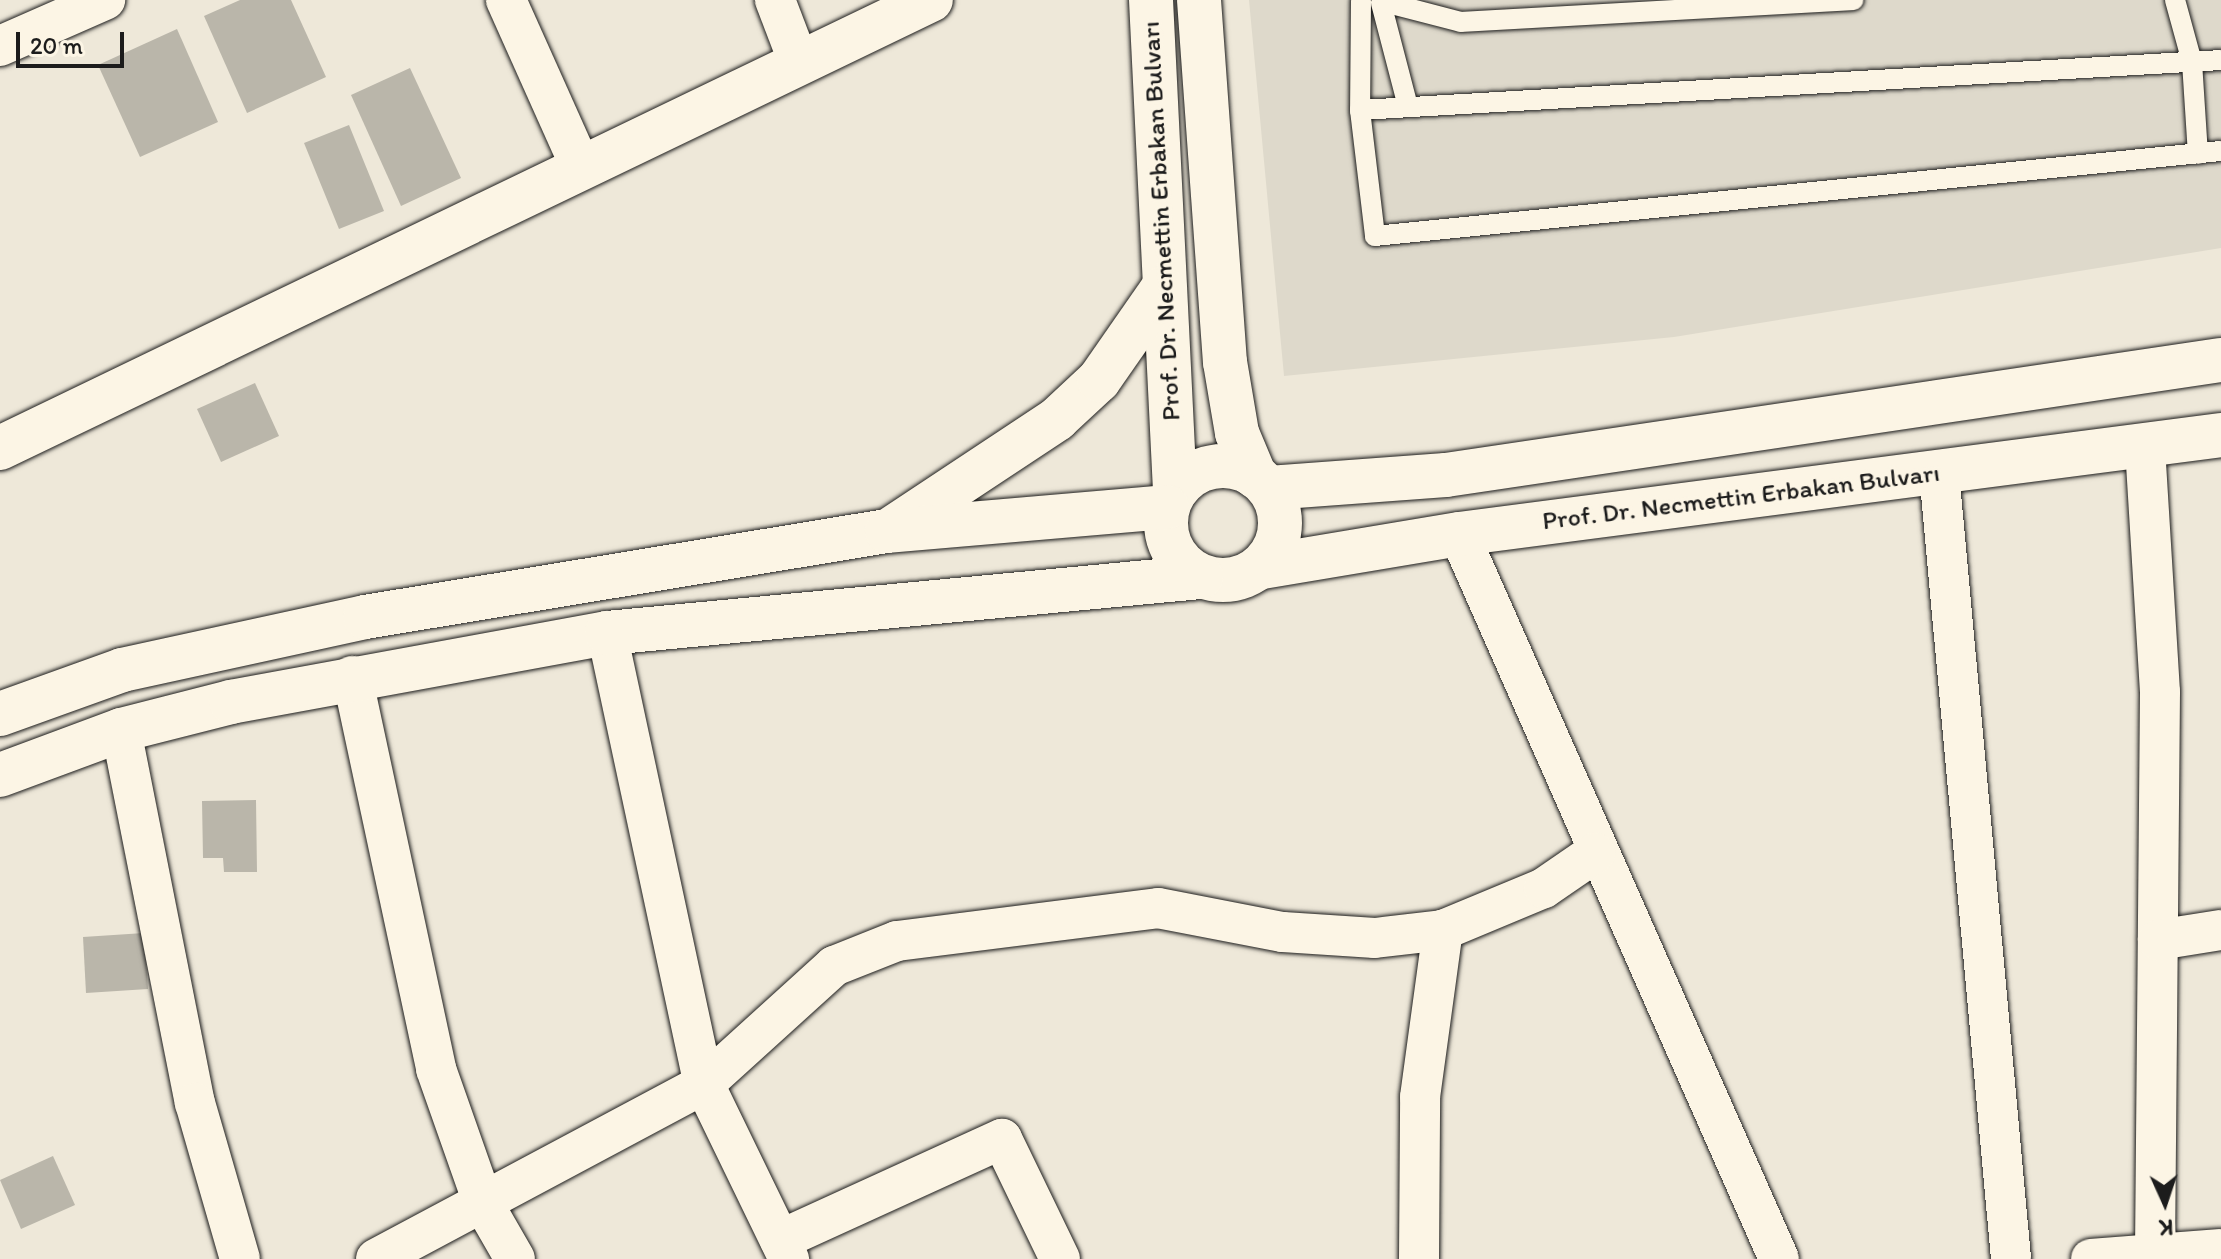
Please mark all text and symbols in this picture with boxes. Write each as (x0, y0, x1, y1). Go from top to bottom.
scale bar (20, 16, 128, 66)
street label: Prof. Dr. Necmettin Erbakan Bulvarı (1135, 20, 1187, 422)
text: 20 m (30, 31, 83, 60)
street label: Prof. Dr. Necmettin Erbakan Bulvarı (1541, 457, 1941, 537)
north arrow (2125, 1163, 2205, 1243)
text: K (2159, 1214, 2174, 1241)

